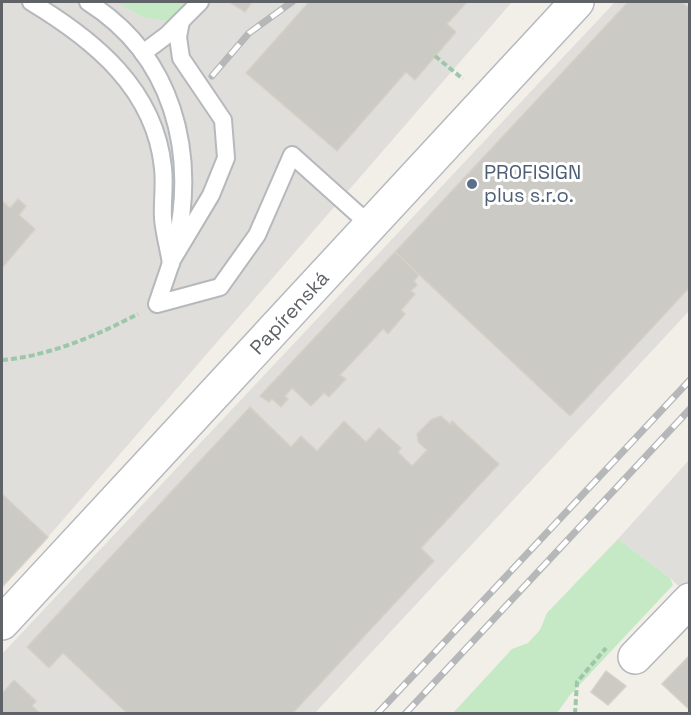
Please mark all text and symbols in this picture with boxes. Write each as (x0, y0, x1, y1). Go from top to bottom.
place label: PROFISIGN plus s.r.o. (484, 159, 581, 208)
marker: PROFISIGN plus s.r.o. (465, 177, 479, 191)
street label: Papírenská (244, 265, 335, 360)

